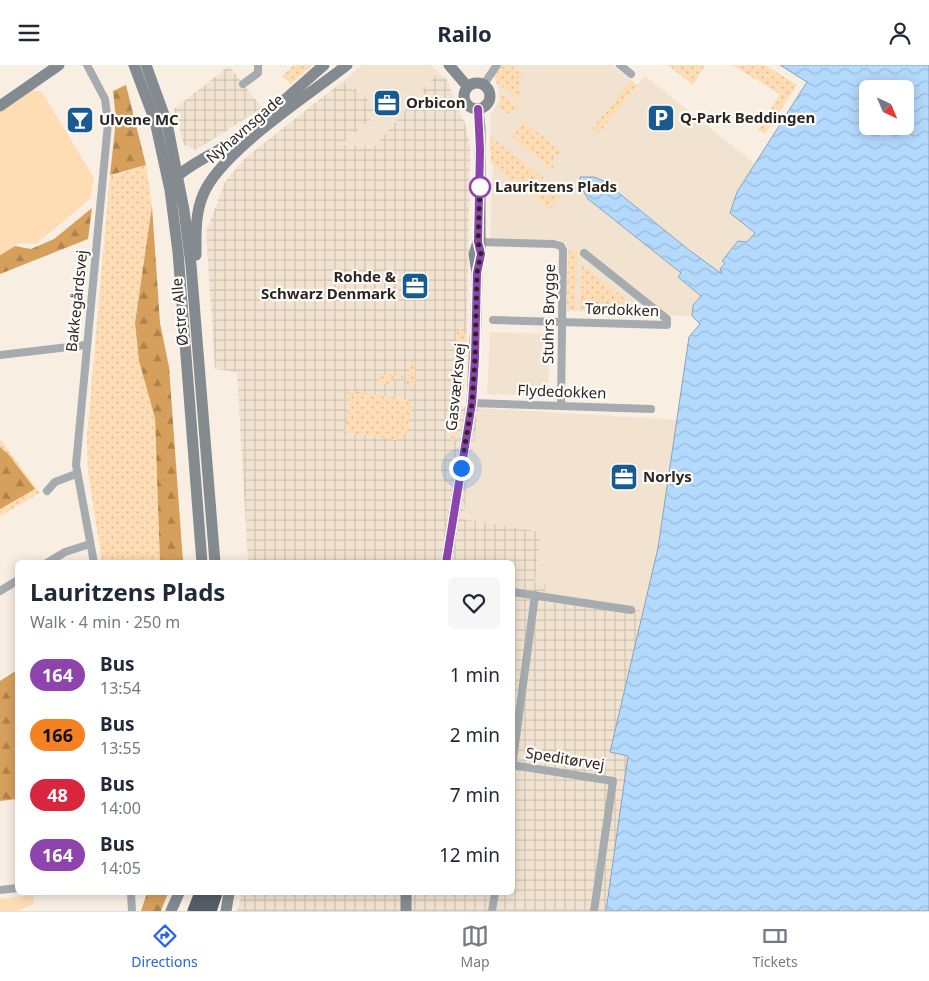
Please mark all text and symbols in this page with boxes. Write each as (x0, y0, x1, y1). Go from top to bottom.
text: Railo (437, 18, 492, 48)
icon: menu (15, 19, 43, 47)
icon: person (886, 19, 914, 47)
north arrow (859, 80, 914, 135)
map controls (859, 80, 914, 135)
office icon: Orbicon (372, 88, 402, 118)
street label: Nyhavnsgade (202, 89, 287, 167)
place label: Orbicon (406, 92, 465, 112)
parking icon: Q-Park Beddingen (646, 103, 676, 133)
bar icon: Ulvene MC (65, 105, 95, 135)
place label: Q-Park Beddingen (680, 107, 815, 127)
place label: Ulvene MC (99, 109, 179, 129)
marker: Lauritzens Plads (469, 176, 491, 198)
place label: Lauritzens Plads (495, 176, 617, 196)
street label: Bakkegårdsvej (61, 249, 91, 353)
street label: Stuhrs Brygge (537, 264, 559, 364)
place label: Rohde & Schwarz Denmark (261, 266, 397, 303)
office icon: Rohde & Schwarz Denmark (400, 271, 430, 301)
street label: Østre Alle (166, 277, 192, 347)
street label: Tørdokken (585, 298, 660, 320)
street label: Gasværksvej (440, 342, 470, 432)
street label: Flydedokken (517, 379, 607, 403)
your location (449, 456, 474, 481)
office icon: Norlys (609, 462, 639, 492)
place label: Norlys (643, 466, 692, 486)
text: Lauritzens Plads (30, 575, 225, 608)
button: heart (448, 577, 500, 629)
text: Walk · 4 min · 250 m (30, 611, 180, 633)
text: Bus (100, 651, 135, 677)
text: 1 min (450, 662, 500, 688)
text: 164 (42, 663, 73, 687)
text: 13:54 (100, 677, 141, 699)
text: Bus (100, 711, 135, 737)
text: 2 min (450, 722, 500, 748)
text: 166 (42, 723, 73, 747)
text: 13:55 (100, 737, 141, 759)
street label: Speditørvej (524, 742, 606, 774)
text: Bus (100, 771, 135, 797)
text: 7 min (450, 782, 500, 808)
text: 48 (47, 783, 68, 807)
text: 14:00 (100, 797, 141, 819)
text: Bus (100, 831, 135, 857)
text: 12 min (439, 842, 500, 868)
text: 164 (42, 843, 73, 867)
text: 14:05 (100, 857, 141, 879)
tab: Directions (131, 922, 198, 971)
tab: Map (461, 922, 490, 971)
tab: Tickets (752, 922, 798, 971)

